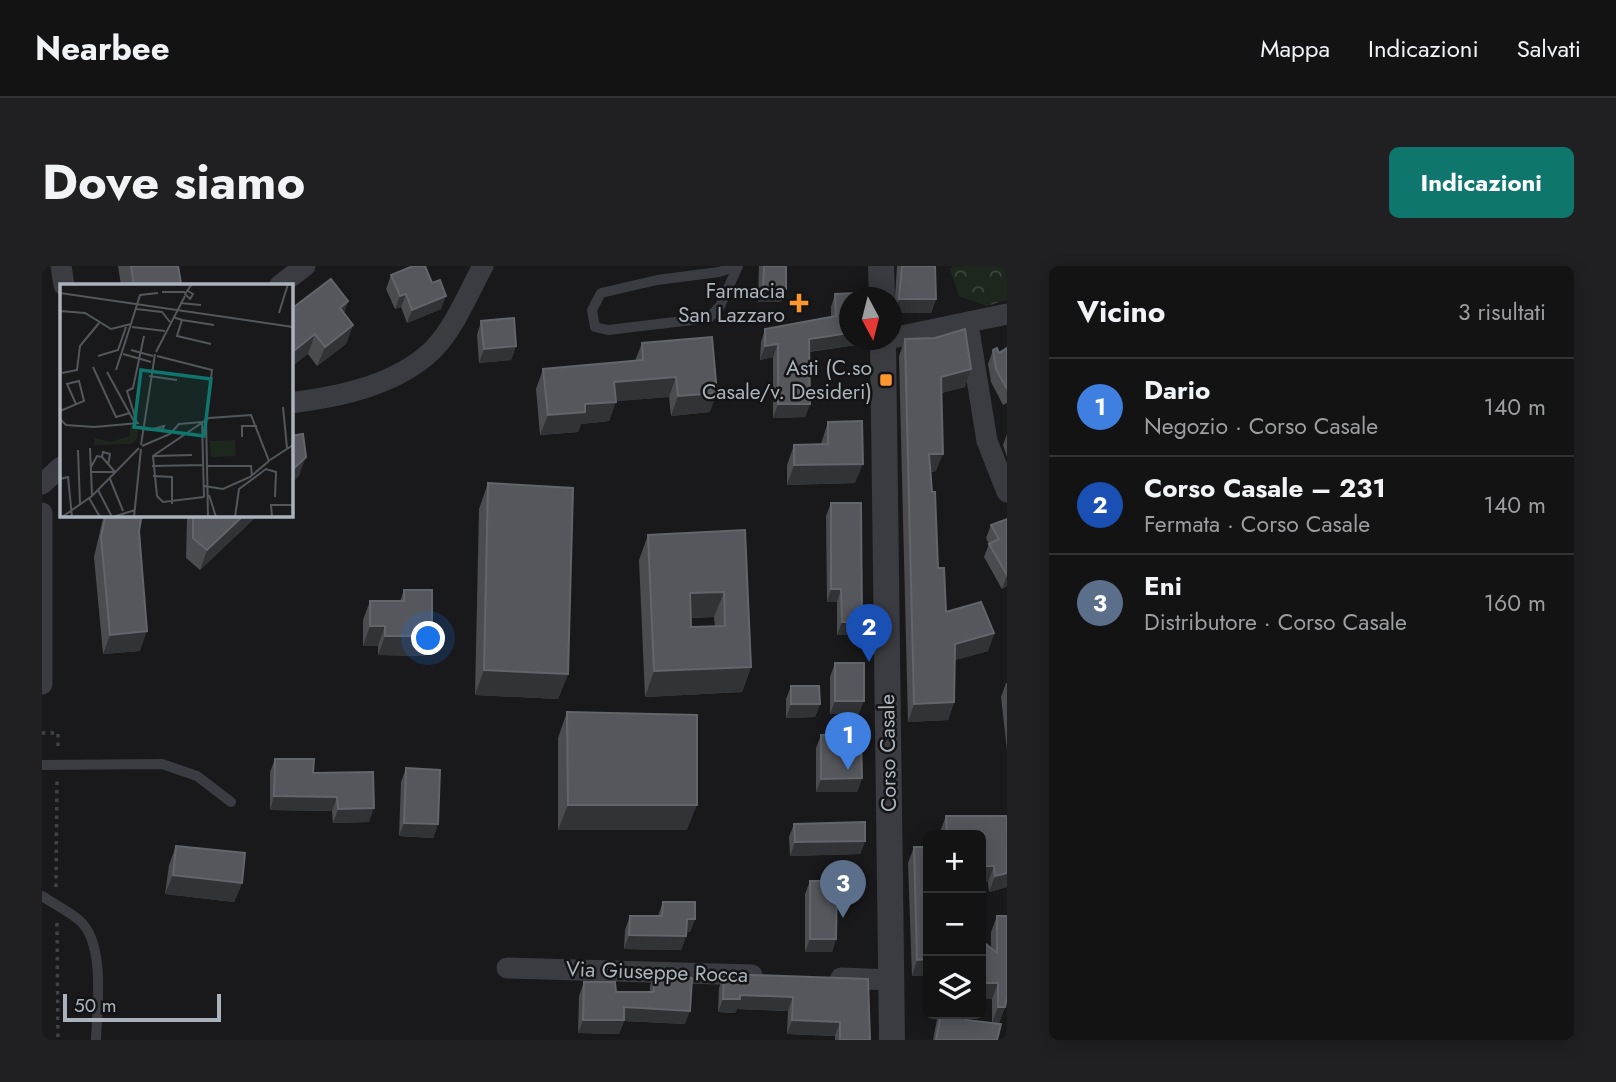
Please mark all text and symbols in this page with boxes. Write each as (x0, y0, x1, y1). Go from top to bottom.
text: Nearbee (35, 25, 170, 72)
text: Mappa (1260, 31, 1330, 66)
text: Indicazioni (1368, 31, 1479, 66)
text: Salvati (1517, 31, 1581, 66)
text: Dove siamo (42, 147, 305, 217)
button: Indicazioni (1389, 147, 1574, 218)
place label: Farmacia San Lazzaro (678, 276, 785, 330)
inset map (60, 284, 292, 516)
north arrow (839, 287, 902, 350)
text: Vicino (1077, 290, 1165, 333)
marker: Farmacia San Lazzaro (791, 295, 807, 311)
text: 3 risultati (1458, 295, 1546, 329)
place label: Asti (C.so Casale/v. Desideri) (702, 353, 872, 407)
text: Dario (1144, 371, 1210, 409)
marker: Asti (C.so Casale/v. Desideri) (878, 372, 894, 388)
text: 1 (1094, 390, 1106, 424)
text: 140 m (1484, 390, 1546, 424)
text: Negozio · Corso Casale (1144, 409, 1378, 443)
text: Corso Casale – 231 (1144, 469, 1386, 507)
text: 2 (1092, 488, 1108, 522)
text: 140 m (1484, 488, 1546, 522)
text: Fermata · Corso Casale (1144, 507, 1370, 541)
text: Eni (1144, 567, 1182, 605)
text: 3 (1093, 586, 1107, 620)
text: 160 m (1484, 586, 1546, 620)
pin: 2 (846, 604, 892, 662)
text: Distributore · Corso Casale (1144, 605, 1407, 639)
your location (411, 621, 445, 655)
street label: Corso Casale (872, 694, 904, 812)
pin: 1 (825, 712, 871, 770)
map controls (923, 830, 986, 1019)
button: + (923, 830, 986, 893)
pin: 3 (820, 860, 866, 918)
button: − (923, 893, 986, 956)
street label: Via Giuseppe Rocca (565, 954, 749, 990)
button: layers (923, 956, 986, 1019)
scale bar (63, 991, 220, 1023)
text: 50 m (74, 992, 117, 1019)

